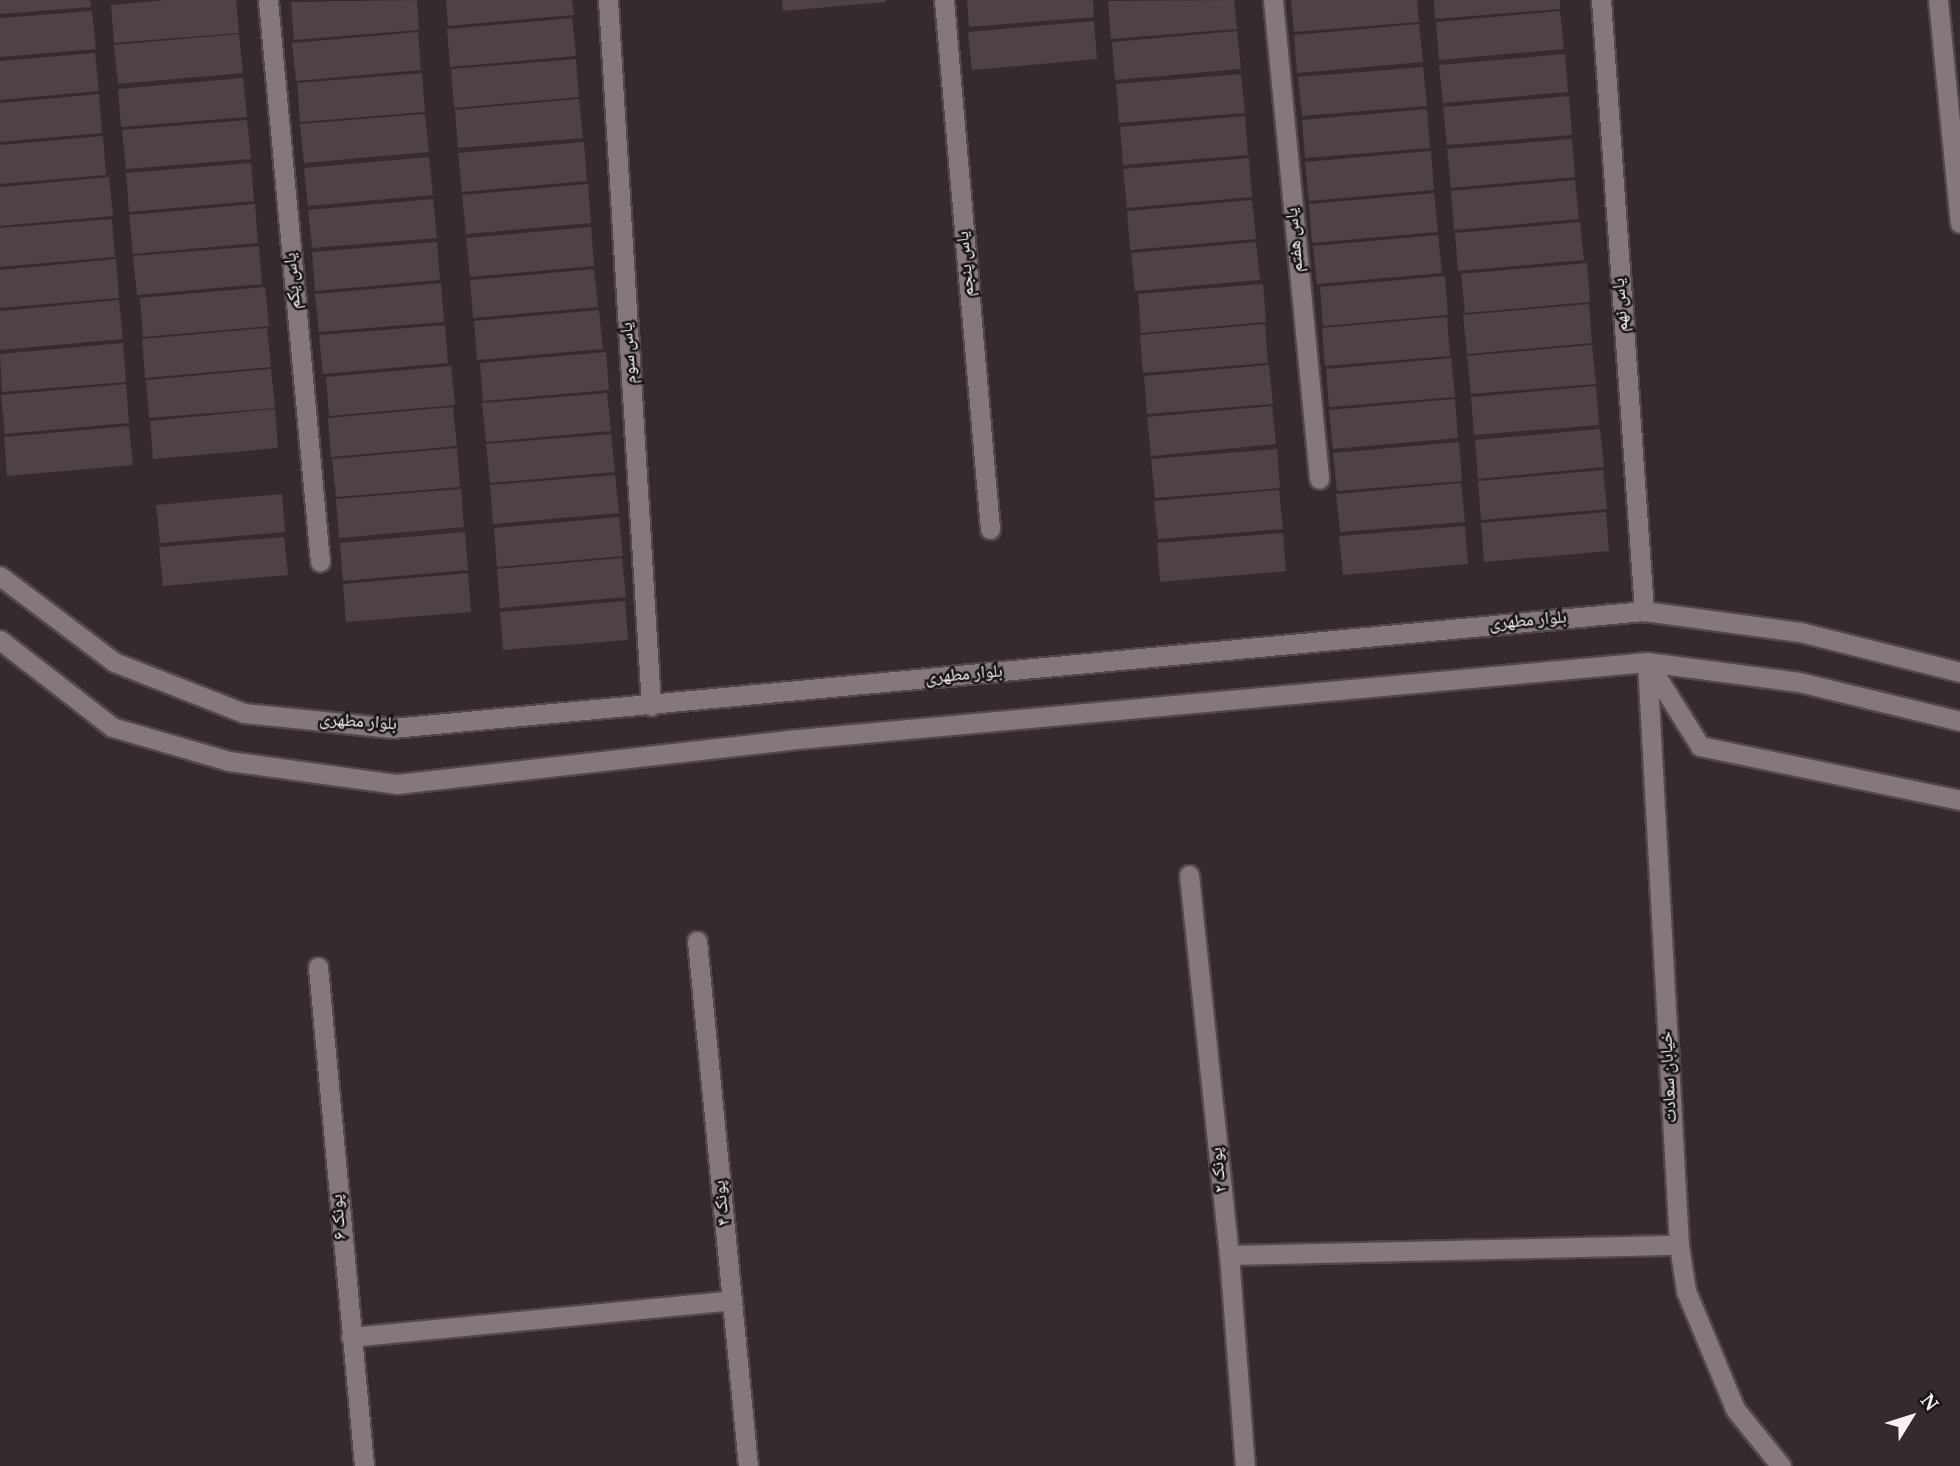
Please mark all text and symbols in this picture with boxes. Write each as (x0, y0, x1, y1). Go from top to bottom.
street label: یاس هفتم (1282, 207, 1310, 273)
street label: یاس پنجم (953, 230, 981, 298)
street label: یاس یکم (281, 252, 307, 310)
street label: یاس نهم (1609, 277, 1635, 333)
street label: یاس سوم (617, 321, 643, 385)
street label: بلوار مطهری (1488, 608, 1568, 636)
street label: بلوار مطهری (924, 662, 1004, 690)
street label: بلوار مطهری (318, 710, 398, 736)
street label: خیابان سعادت (1657, 1031, 1683, 1123)
street label: پونک ۲ (1207, 1146, 1233, 1194)
street label: پونک ۴ (710, 1179, 736, 1227)
street label: پونک ۶ (327, 1193, 353, 1241)
north arrow (1876, 1382, 1946, 1452)
text: N (1910, 1388, 1945, 1420)

